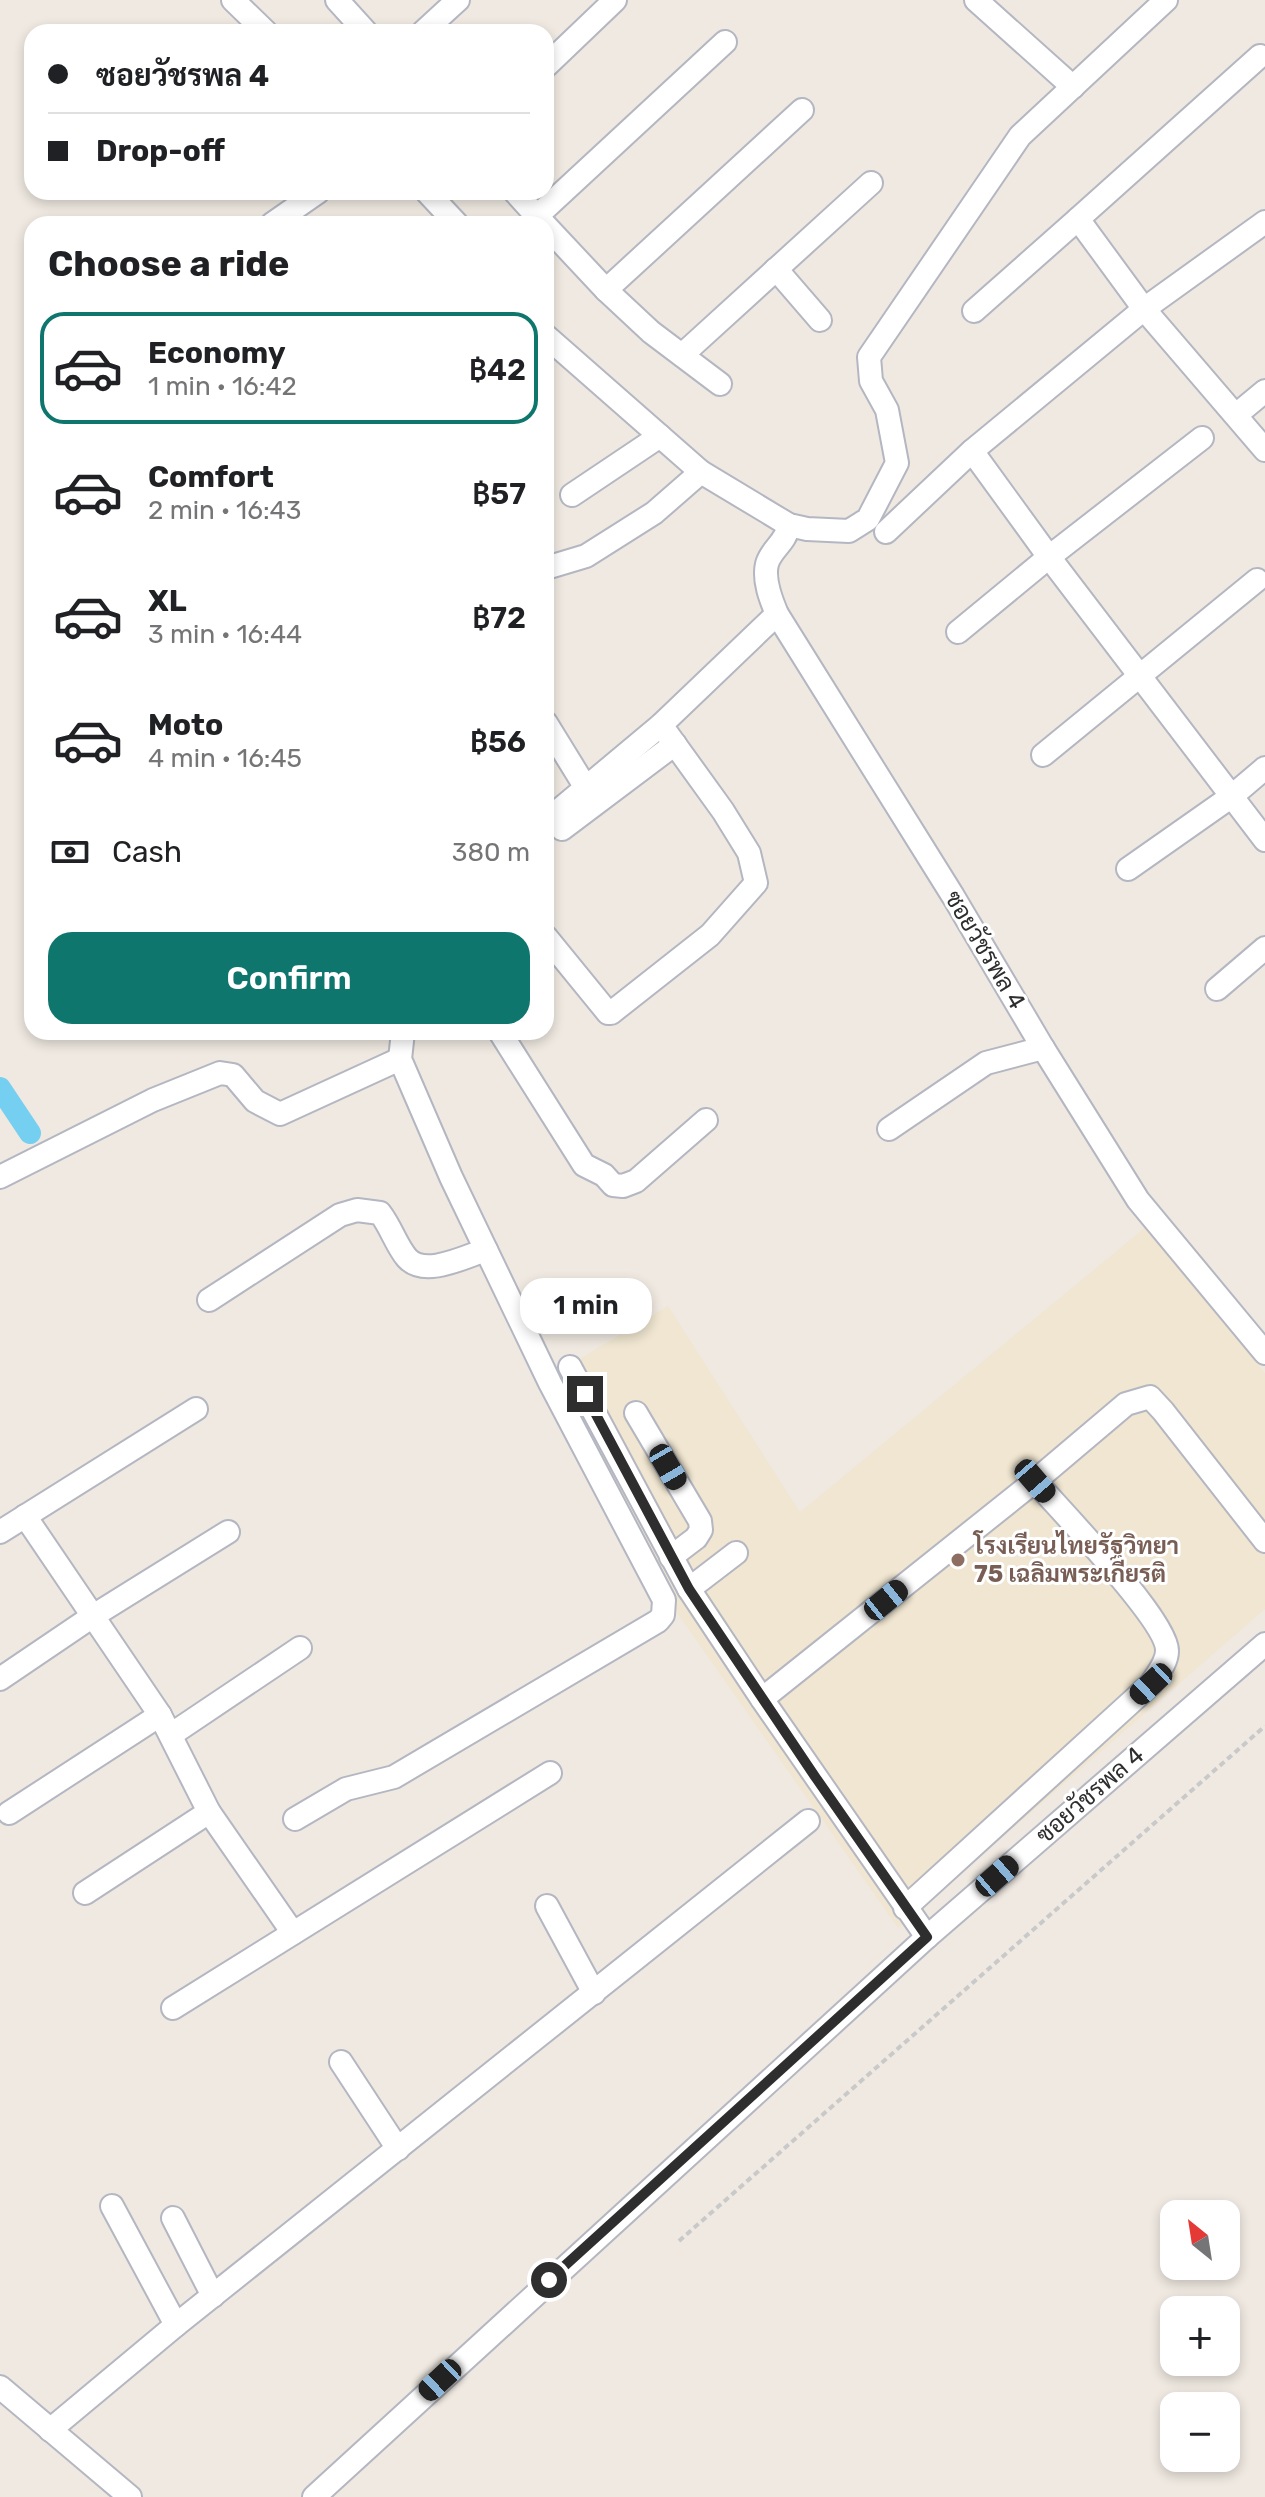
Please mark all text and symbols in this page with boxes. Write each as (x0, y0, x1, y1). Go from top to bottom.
text: ซอยวัชรพล 4 (96, 58, 269, 94)
text: Drop-off (96, 133, 225, 169)
text: Choose a ride (48, 242, 289, 285)
icon: car (52, 332, 124, 404)
text: Economy (148, 335, 286, 371)
text: ฿42 (469, 352, 526, 388)
text: 1 min · 16:42 (148, 371, 297, 402)
icon: car (52, 456, 124, 528)
text: Comfort (148, 459, 274, 495)
text: ฿57 (472, 476, 526, 512)
text: 2 min · 16:43 (148, 495, 301, 526)
icon: car (52, 580, 124, 652)
text: XL (148, 583, 187, 619)
text: ฿72 (472, 600, 526, 636)
text: 3 min · 16:44 (148, 619, 302, 650)
icon: car (52, 704, 124, 776)
text: Moto (148, 707, 223, 743)
text: ฿56 (470, 724, 526, 760)
text: 4 min · 16:45 (148, 743, 302, 774)
icon: cash (48, 830, 92, 874)
text: Cash (112, 834, 182, 870)
text: 380 m (452, 837, 530, 868)
street label: ซอยวัชรพล 4 (939, 886, 1031, 1014)
button: Confirm (48, 932, 530, 1024)
callout: 1 min (519, 1278, 651, 1334)
text: 1 min (553, 1290, 619, 1321)
route end (567, 1376, 603, 1412)
car (646, 1440, 690, 1494)
car (1010, 1455, 1060, 1507)
place label: โรงเรียนไทยรัฐวิทยา 75 เฉลิมพระเกียรติ (972, 1530, 1179, 1588)
marker: โรงเรียนไทยรัฐวิทยา 75 เฉลิมพระเกียรติ (949, 1551, 967, 1569)
car (860, 1576, 912, 1624)
car (1125, 1659, 1177, 1709)
street label: ซอยวัชรพล 4 (1031, 1741, 1149, 1849)
car (971, 1851, 1023, 1901)
north arrow (1160, 2200, 1240, 2280)
map controls (1160, 2200, 1240, 2472)
route start (531, 2262, 567, 2298)
button: + (1160, 2296, 1240, 2376)
car (414, 2355, 466, 2405)
button: − (1160, 2392, 1240, 2472)

